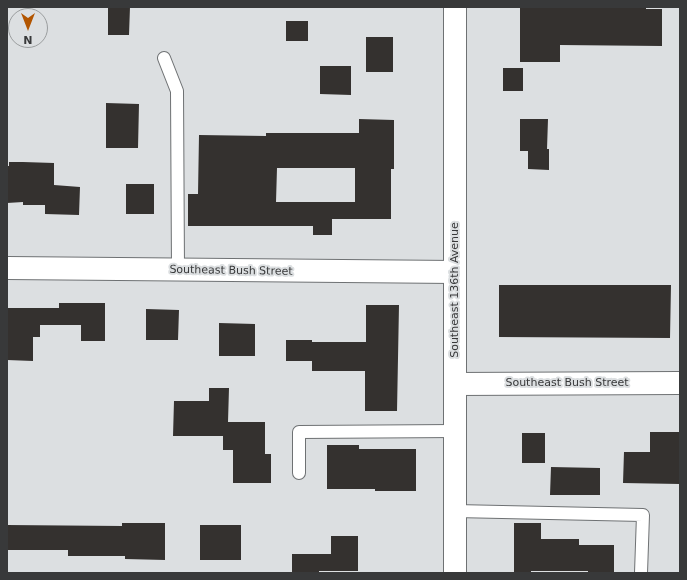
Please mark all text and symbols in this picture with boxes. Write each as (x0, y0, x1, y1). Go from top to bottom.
north arrow (8, 8, 48, 48)
text: N (23, 33, 33, 46)
street label: Southeast 136th Avenue (448, 222, 462, 358)
street label: Southeast Bush Street (169, 263, 293, 279)
street label: Southeast Bush Street (505, 376, 629, 390)

